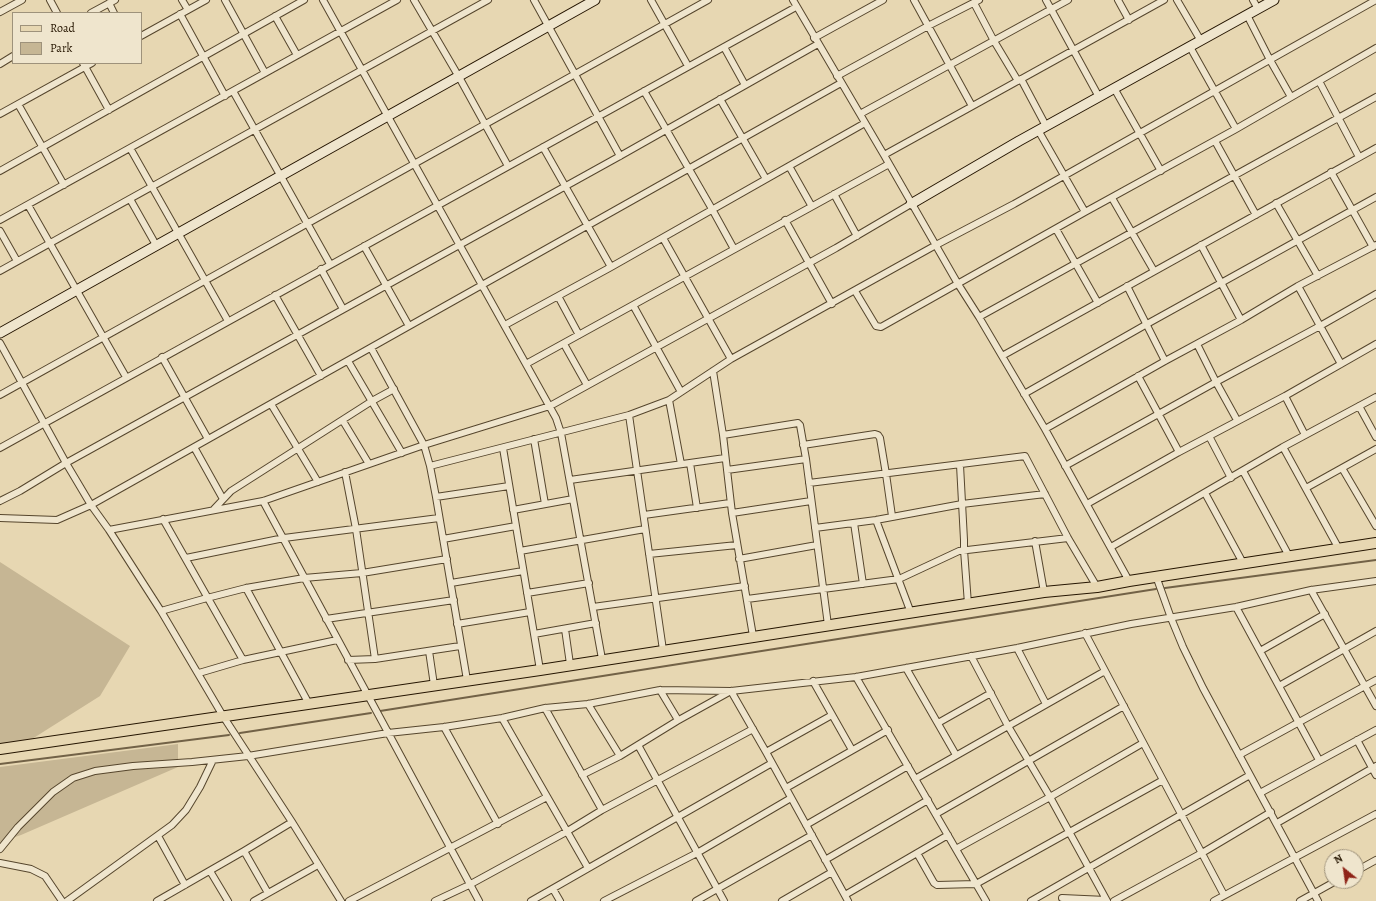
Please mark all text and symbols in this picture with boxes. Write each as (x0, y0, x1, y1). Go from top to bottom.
legend (12, 12, 142, 64)
text: Road (50, 20, 75, 36)
text: Park (50, 40, 73, 56)
north arrow (1324, 849, 1364, 889)
text: N (1331, 851, 1345, 868)

